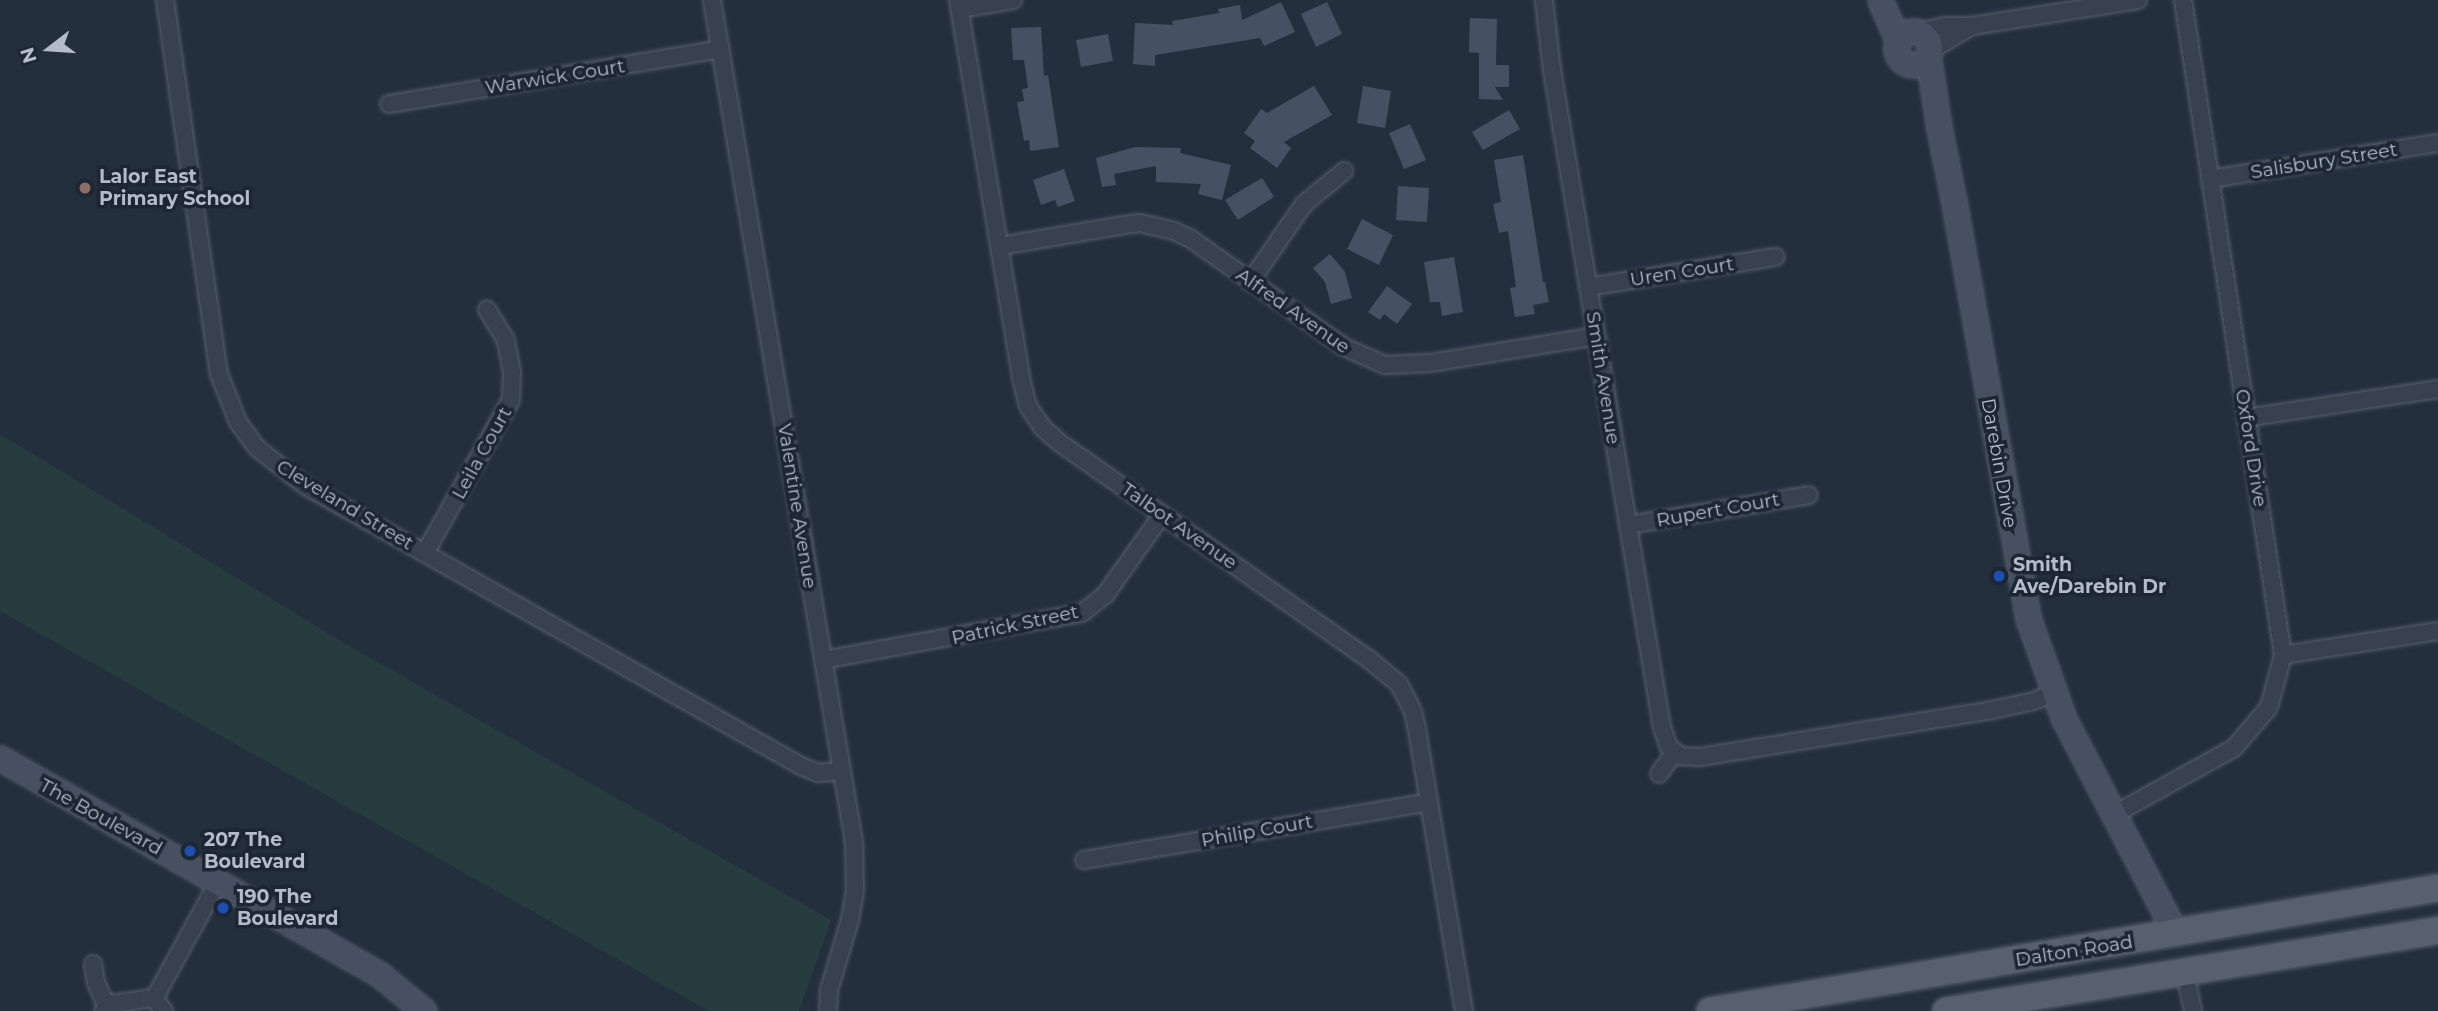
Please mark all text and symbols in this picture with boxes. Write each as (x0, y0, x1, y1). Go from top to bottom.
north arrow (14, 14, 84, 84)
text: N (15, 45, 42, 66)
street label: Warwick Court (483, 55, 627, 99)
street label: Salisbury Street (2249, 138, 2399, 184)
place label: Lalor East Primary School (99, 166, 250, 210)
marker: Lalor East Primary School (77, 180, 93, 196)
street label: Uren Court (1628, 253, 1736, 291)
street label: Alfred Avenue (1232, 263, 1354, 359)
street label: Smith Avenue (1581, 310, 1625, 446)
street label: Oxford Drive (2230, 387, 2272, 509)
street label: Darebin Drive (1976, 396, 2022, 530)
street label: Leila Court (447, 403, 517, 503)
street label: Valentine Avenue (773, 422, 821, 590)
street label: Cleveland Street (272, 455, 418, 555)
street label: Talbot Avenue (1117, 478, 1241, 574)
street label: Rupert Court (1655, 488, 1781, 532)
place label: Smith Ave/Darebin Dr (2013, 554, 2166, 598)
marker: Smith Ave/Darebin Dr (1991, 568, 2007, 584)
street label: Patrick Street (949, 600, 1081, 650)
street label: The Boulevard (36, 774, 166, 860)
street label: Philip Court (1199, 810, 1315, 852)
place label: 207 The Boulevard (204, 829, 305, 873)
marker: 207 The Boulevard (182, 843, 198, 859)
place label: 190 The Boulevard (237, 886, 338, 930)
marker: 190 The Boulevard (215, 900, 231, 916)
street label: Dalton Road (2014, 930, 2134, 972)

